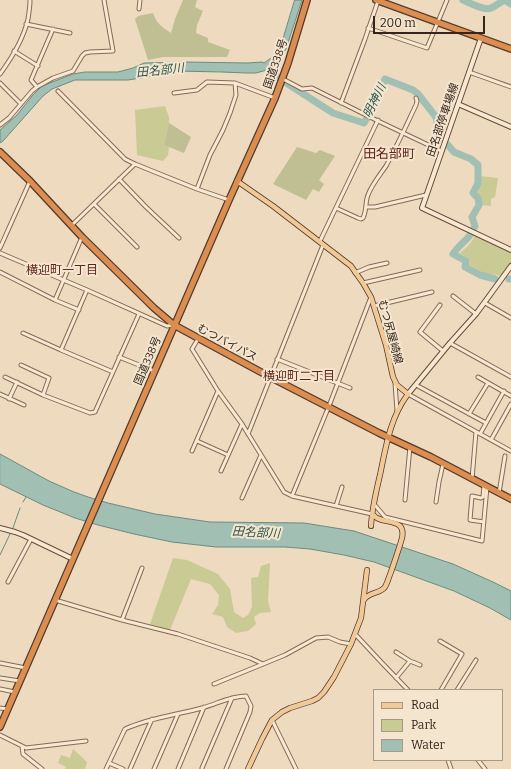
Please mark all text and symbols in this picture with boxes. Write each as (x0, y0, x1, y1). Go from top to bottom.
scale bar (375, 8, 487, 34)
text: 200 m (380, 16, 416, 30)
street label: 国道338号 (261, 37, 291, 91)
water label: 田名部川 (135, 61, 185, 81)
street label: 田名部停車場線 (424, 81, 462, 159)
water label: 明神川 (361, 82, 389, 120)
district label: 田名部町 (363, 146, 415, 162)
district label: 横迎町一丁目 (26, 264, 98, 278)
street label: むつ尻屋崎線 (375, 298, 405, 366)
street label: むつバイパス (195, 322, 259, 364)
street label: 国道338号 (132, 335, 164, 387)
district label: 横迎町二丁目 (263, 370, 335, 384)
water label: 田名部川 (232, 525, 280, 541)
legend (373, 689, 503, 761)
text: Road (411, 698, 439, 712)
text: Park (411, 718, 436, 732)
text: Water (411, 738, 445, 752)

